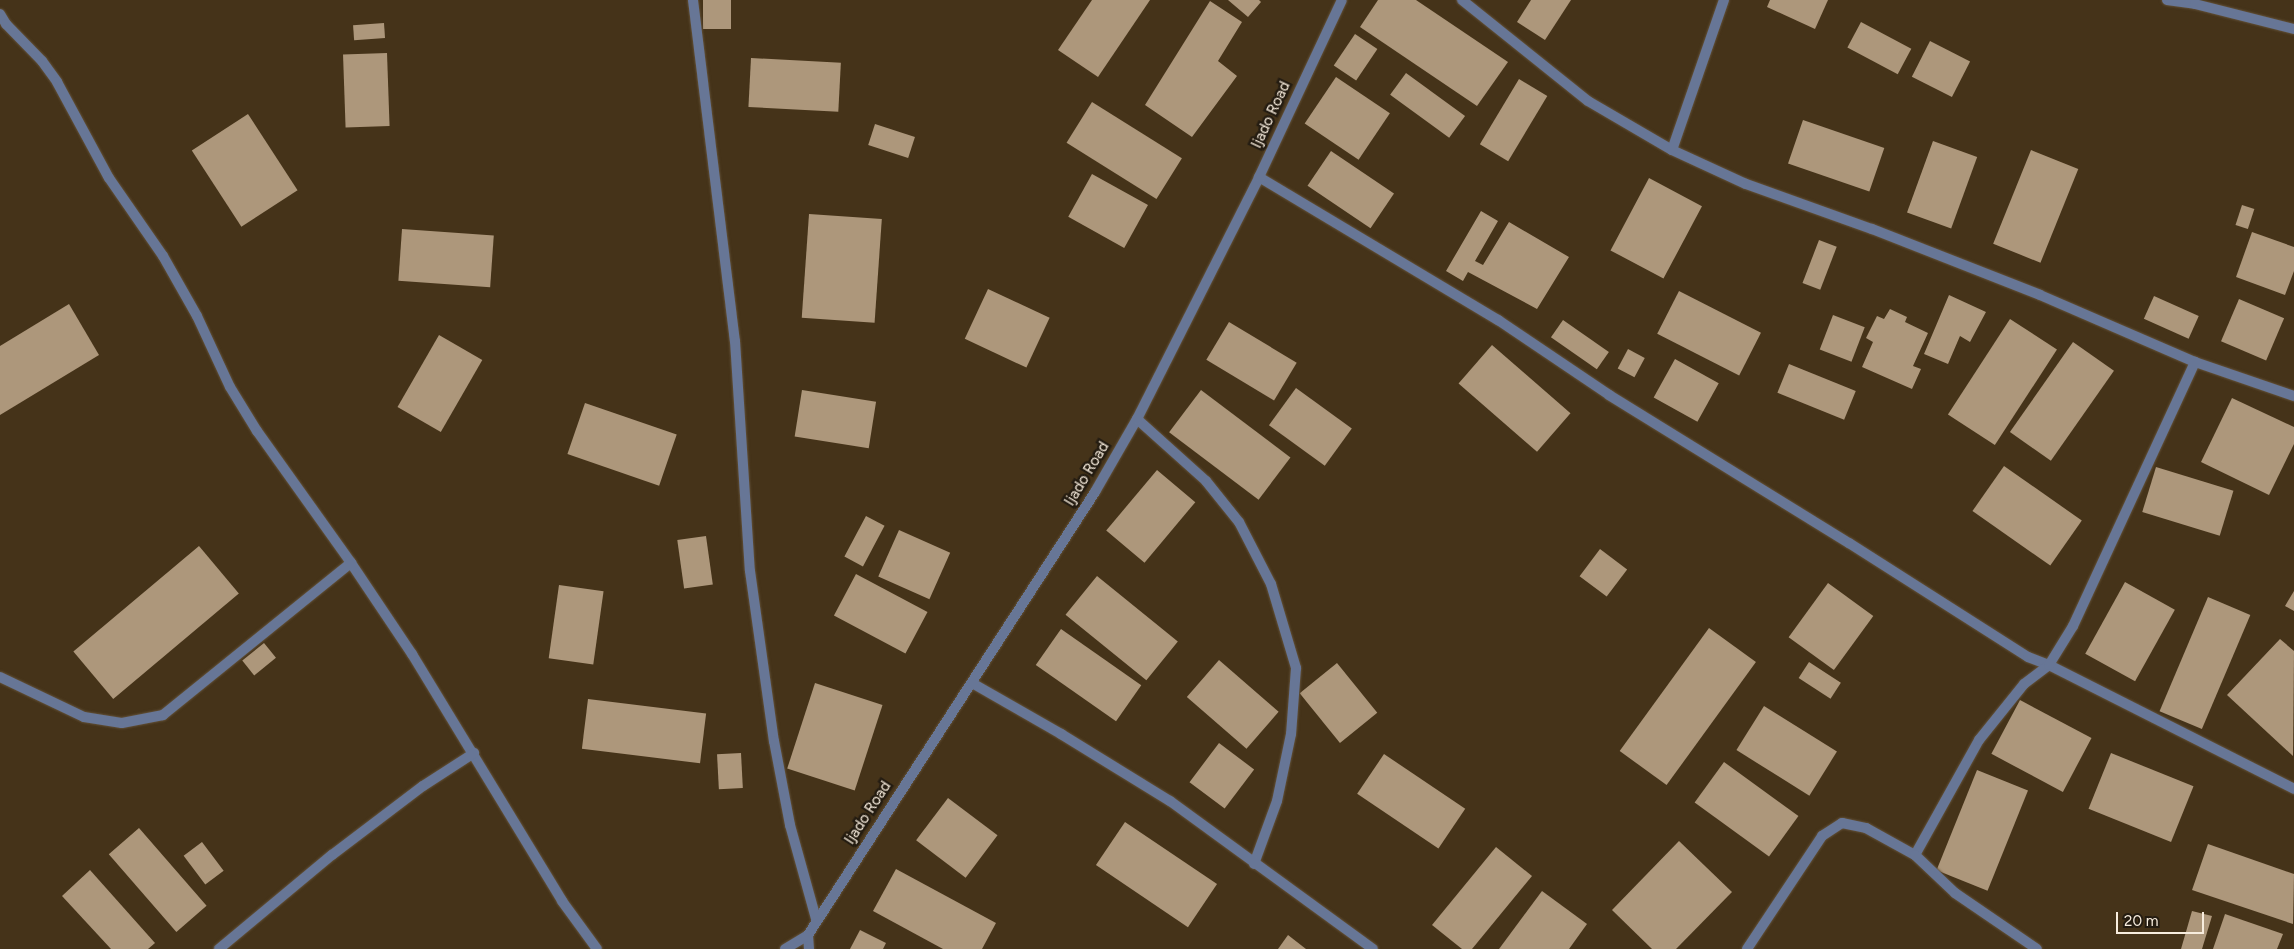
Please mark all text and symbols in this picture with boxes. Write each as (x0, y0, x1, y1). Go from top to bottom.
street label: Ijado Road (1248, 79, 1294, 151)
street label: Ijado Road (1061, 439, 1113, 509)
street label: Ijado Road (841, 778, 895, 848)
scale bar (2119, 902, 2206, 934)
text: 20 m (2124, 912, 2158, 930)

